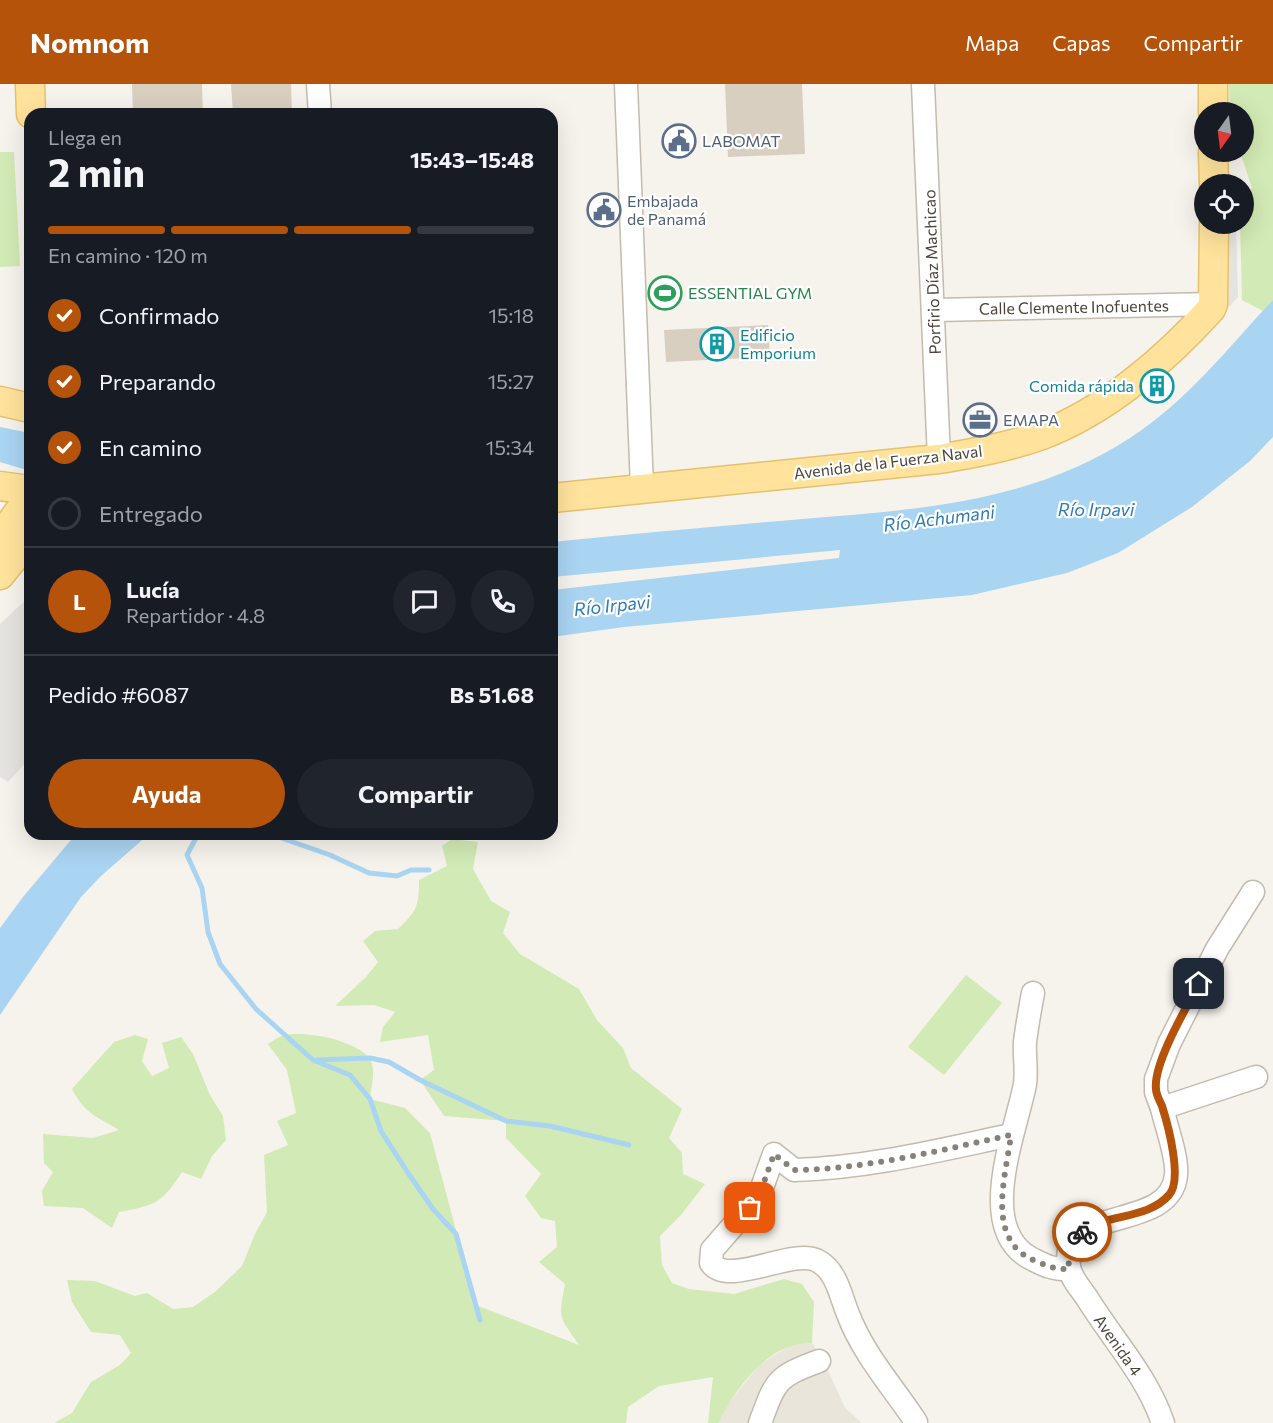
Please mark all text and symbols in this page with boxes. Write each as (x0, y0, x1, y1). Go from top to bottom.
text: Nomnom (30, 25, 150, 59)
text: Mapa (965, 30, 1019, 55)
text: Capas (1052, 30, 1111, 55)
text: Compartir (1144, 30, 1243, 55)
north arrow (1194, 102, 1254, 162)
map controls (1194, 102, 1254, 234)
public building icon: LABOMAT (661, 123, 697, 159)
text: Llega en (48, 125, 122, 149)
place label: LABOMAT (702, 131, 781, 150)
text: 15:43–15:48 (410, 146, 534, 173)
text: 2 min (48, 147, 145, 195)
button: locate (1194, 174, 1254, 234)
street label: Porfirio Díaz Machicao (919, 189, 944, 355)
place label: Embajada de Panamá (627, 191, 706, 228)
public building icon: Embajada de Panamá (586, 192, 622, 228)
text: En camino · 120 m (48, 243, 208, 267)
sports icon: ESSENTIAL GYM (647, 275, 683, 311)
place label: ESSENTIAL GYM (688, 283, 812, 302)
street label: Calle Clemente Inofuentes (979, 295, 1169, 318)
icon: check (48, 299, 81, 332)
text: Confirmado (99, 302, 220, 329)
text: 15:18 (489, 303, 534, 327)
place label: Edificio Emporium (740, 325, 816, 362)
building icon: Edificio Emporium (699, 326, 735, 362)
icon: check (48, 365, 81, 398)
text: Preparando (99, 368, 216, 395)
building icon: Comida rápida (1139, 368, 1175, 404)
text: 15:27 (488, 369, 534, 393)
place label: Comida rápida (1029, 376, 1134, 395)
office icon: EMAPA (962, 402, 998, 438)
place label: EMAPA (1003, 410, 1059, 429)
icon: check (48, 431, 81, 464)
text: En camino (99, 434, 202, 461)
text: 15:34 (486, 435, 534, 459)
street label: Avenida de la Fuerza Naval (793, 441, 983, 482)
water label: Río Irpavi (1058, 498, 1136, 520)
text: Entregado (99, 500, 203, 527)
water label: Río Achumani (882, 500, 997, 536)
button: chat (393, 570, 456, 633)
button: phone (471, 570, 534, 633)
text: Lucía (126, 576, 180, 603)
text: L (73, 588, 86, 615)
water label: Río Irpavi (573, 590, 653, 620)
text: Repartidor · 4.8 (126, 603, 265, 627)
text: Pedido #6087 (48, 681, 189, 708)
text: Bs 51.68 (450, 681, 534, 708)
button: Ayuda (48, 759, 285, 828)
button: Compartir (297, 759, 534, 828)
pin (1173, 958, 1224, 1009)
icon: home (1182, 967, 1215, 1000)
pin (724, 1182, 775, 1233)
icon: bag (733, 1191, 766, 1224)
courier (1052, 1202, 1112, 1262)
icon: bike (1066, 1216, 1099, 1249)
street label: Avenida 4 (1090, 1310, 1147, 1379)

